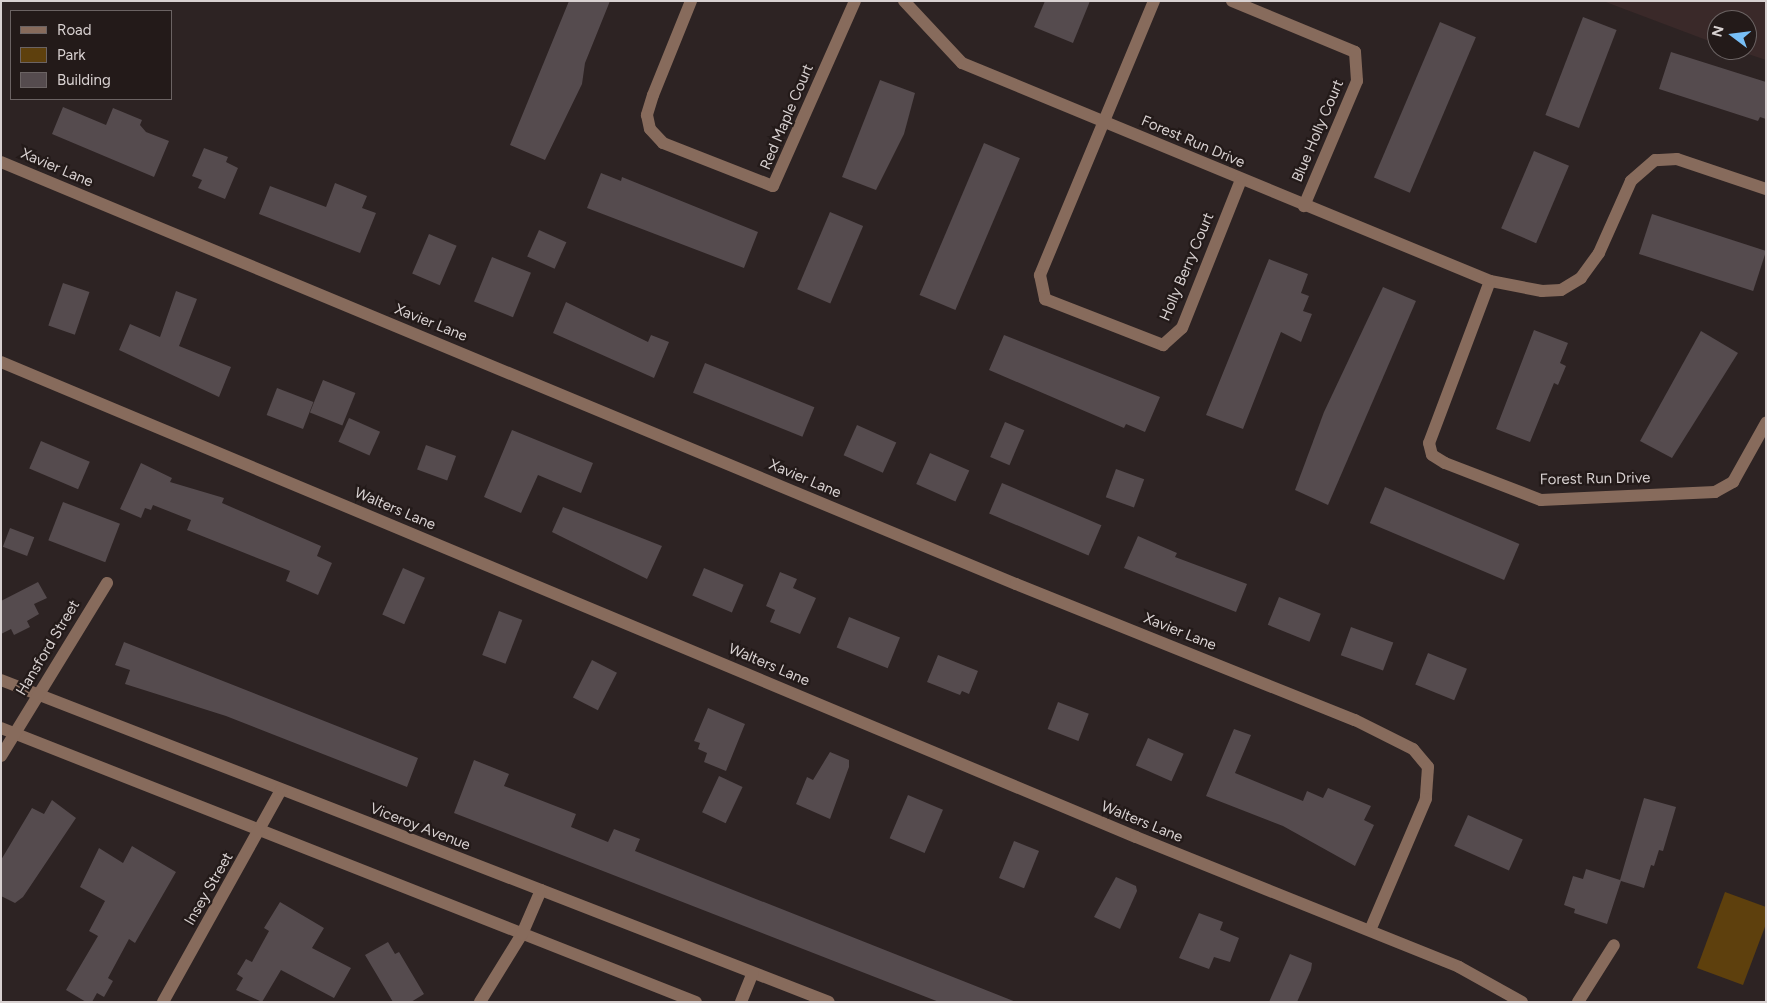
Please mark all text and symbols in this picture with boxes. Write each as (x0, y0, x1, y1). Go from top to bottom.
legend (10, 10, 172, 100)
north arrow (1707, 10, 1757, 60)
text: Road (57, 21, 92, 39)
text: N (1708, 24, 1728, 39)
text: Park (57, 46, 86, 64)
street label: Red Maple Court (757, 61, 817, 173)
text: Building (57, 71, 111, 89)
street label: Blue Holly Court (1288, 77, 1348, 185)
street label: Forest Run Drive (1138, 112, 1248, 172)
street label: Xavier Lane (18, 145, 96, 191)
street label: Holly Berry Court (1156, 210, 1218, 324)
street label: Xavier Lane (392, 300, 470, 346)
street label: Xavier Lane (766, 456, 844, 502)
street label: Forest Run Drive (1539, 469, 1651, 489)
street label: Walters Lane (352, 484, 438, 534)
street label: Hansford Street (12, 597, 84, 699)
street label: Xavier Lane (1141, 609, 1219, 655)
street label: Walters Lane (726, 640, 812, 690)
street label: Walters Lane (1099, 797, 1185, 847)
street label: Viceroy Avenue (367, 800, 473, 854)
street label: Insey Street (181, 849, 237, 929)

